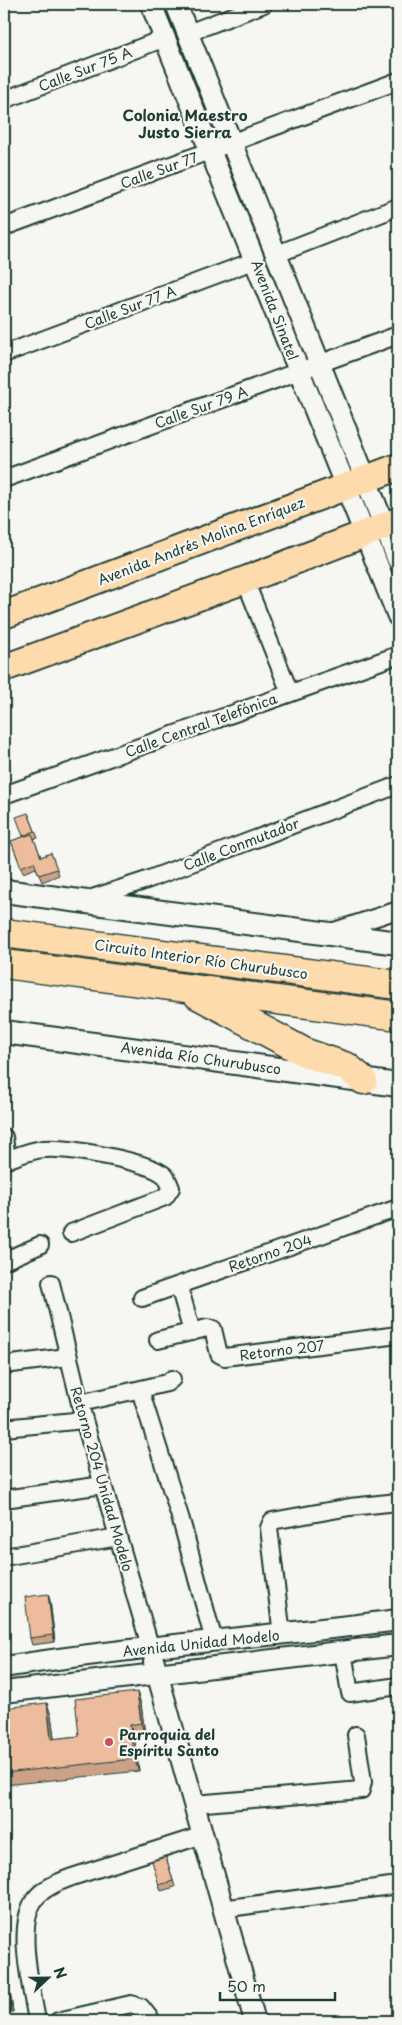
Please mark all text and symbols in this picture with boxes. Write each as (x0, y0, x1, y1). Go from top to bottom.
street label: Calle Sur 75 A (35, 41, 135, 96)
district label: Colonia Maestro Justo Sierra (123, 103, 248, 143)
street label: Calle Sur 77 (117, 146, 201, 194)
street label: Avenida Sinatel (246, 257, 304, 363)
street label: Calle Sur 77 A (81, 280, 179, 334)
street label: Calle Sur 79 A (152, 380, 251, 434)
street label: Avenida Andrés Molina Enríquez (95, 492, 308, 590)
street label: Calle Central Telefónica (122, 688, 280, 762)
street label: Calle Conmutador (180, 812, 303, 876)
street label: Circuito Interior Río Churubusco (93, 934, 309, 984)
street label: Avenida Río Churubusco (119, 1036, 283, 1080)
street label: Retorno 204 (225, 1229, 315, 1277)
street label: Retorno 207 (238, 1334, 326, 1366)
street label: Retorno 204 Unidad Modelo (66, 1384, 139, 1574)
street label: Avenida Unidad Modelo (122, 1624, 281, 1662)
place label: Parroquia del Espíritu Santo (119, 1724, 219, 1761)
marker: Parroquia del Espíritu Santo (103, 1736, 115, 1748)
north arrow (22, 1952, 72, 2002)
text: N (49, 1964, 72, 1982)
scale bar (220, 1970, 334, 2002)
text: 50 m (227, 1974, 266, 1997)

